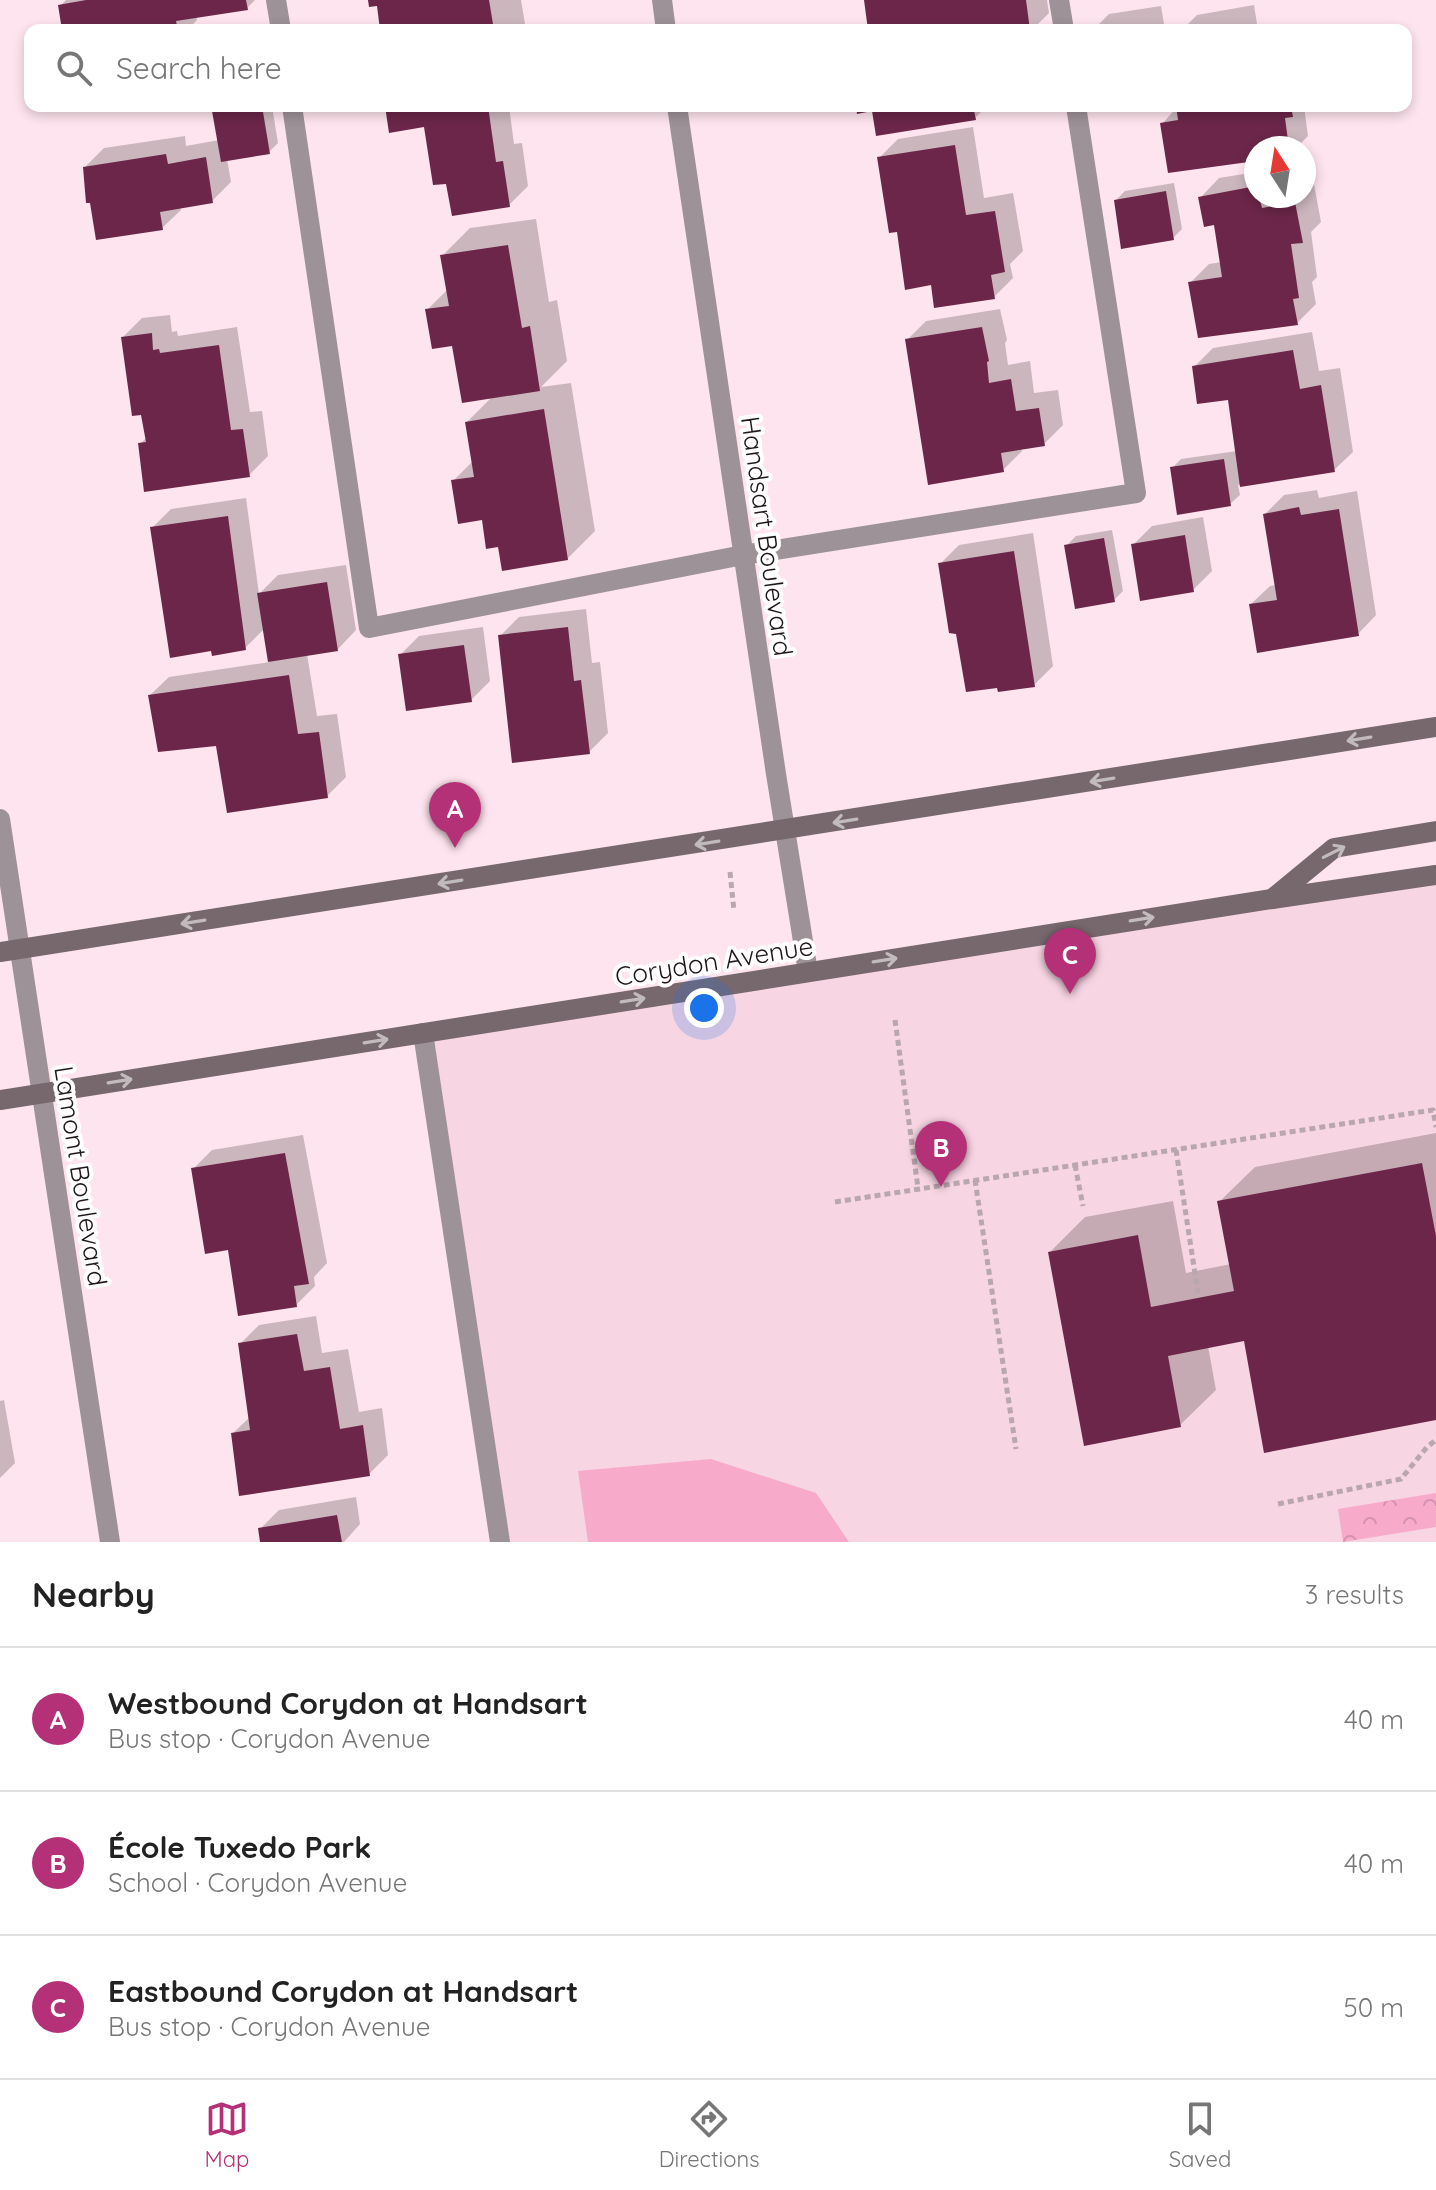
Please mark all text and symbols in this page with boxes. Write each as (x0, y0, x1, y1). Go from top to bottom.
search box (24, 24, 1412, 112)
icon: search (52, 46, 96, 90)
text: Search here (116, 49, 282, 87)
north arrow (1244, 136, 1316, 208)
street label: Handsart Boulevard (734, 414, 800, 658)
one-way arrow (1347, 733, 1372, 748)
one-way arrow (1090, 773, 1115, 788)
pin: A (429, 782, 481, 848)
one-way arrow (833, 814, 859, 829)
one-way arrow (695, 836, 721, 851)
one-way arrow (1321, 844, 1345, 859)
one-way arrow (438, 875, 464, 890)
one-way arrow (1129, 911, 1154, 926)
one-way arrow (181, 915, 207, 930)
pin: C (1044, 928, 1096, 994)
street label: Corydon Avenue (613, 929, 815, 993)
one-way arrow (872, 952, 897, 967)
your location (684, 988, 724, 1028)
one-way arrow (620, 992, 645, 1007)
one-way arrow (363, 1032, 389, 1047)
street label: Lamont Boulevard (47, 1064, 115, 1288)
one-way arrow (106, 1073, 132, 1088)
pin: B (915, 1121, 967, 1187)
text: Nearby (32, 1573, 155, 1616)
text: 3 results (1305, 1578, 1404, 1611)
text: Westbound Corydon at Handsart (108, 1684, 588, 1722)
text: A (50, 1703, 66, 1736)
text: 40 m (1344, 1703, 1404, 1736)
text: Bus stop · Corydon Avenue (108, 1722, 430, 1755)
text: École Tuxedo Park (108, 1828, 371, 1866)
text: B (49, 1847, 67, 1880)
text: 40 m (1344, 1847, 1404, 1880)
text: School · Corydon Avenue (108, 1866, 407, 1899)
text: Eastbound Corydon at Handsart (108, 1972, 578, 2010)
text: C (50, 1991, 66, 2024)
text: 50 m (1344, 1991, 1404, 2024)
text: Bus stop · Corydon Avenue (108, 2010, 430, 2043)
tab: Map (205, 2097, 249, 2173)
tab: Directions (659, 2097, 759, 2173)
tab: Saved (1169, 2097, 1231, 2173)

